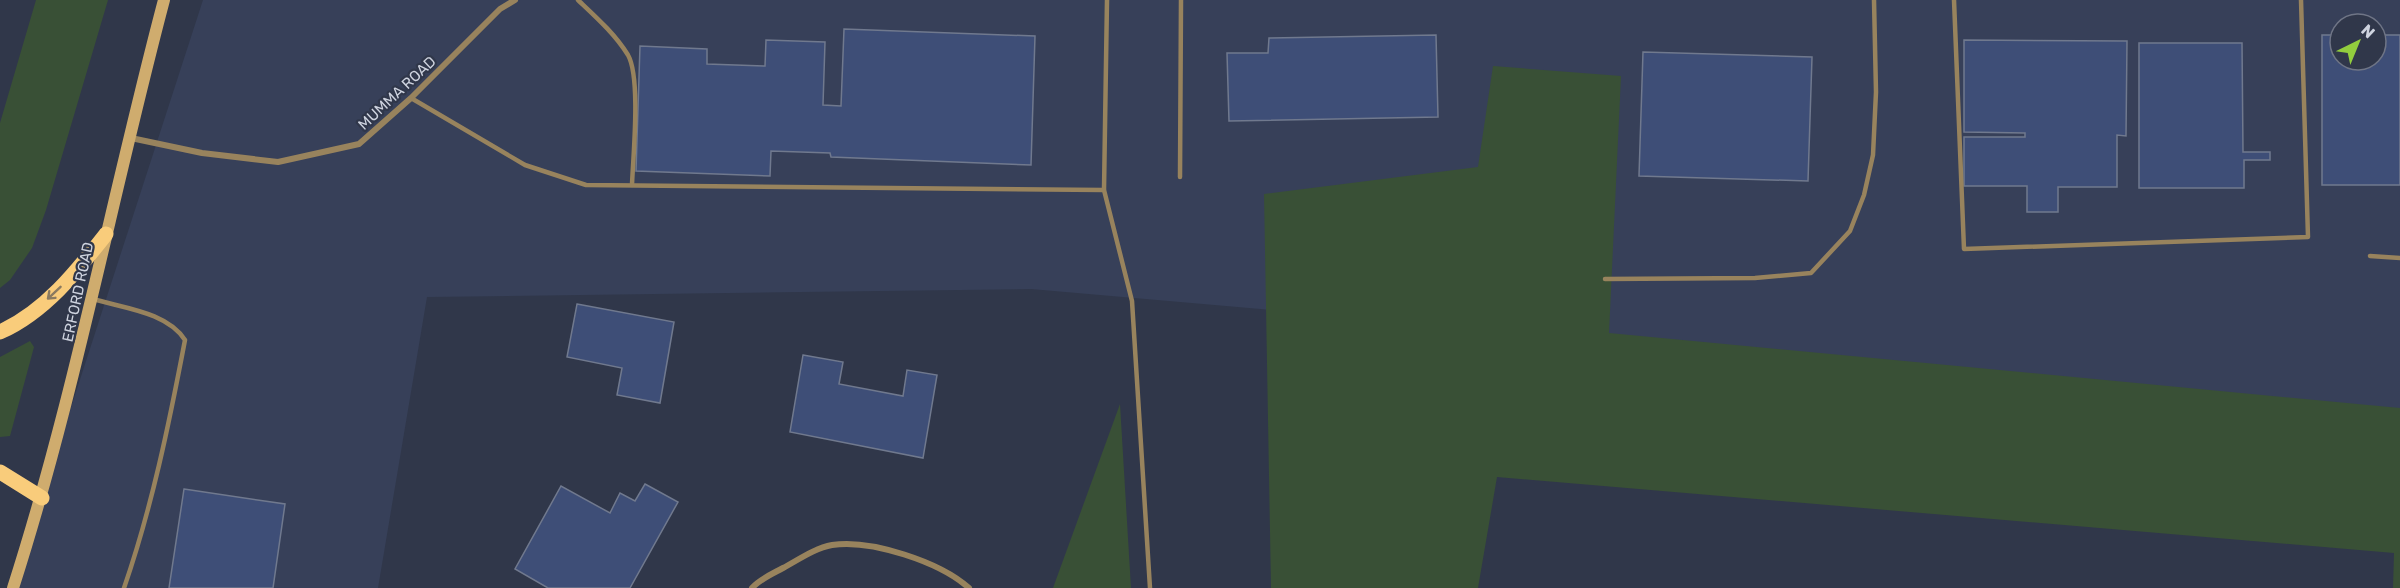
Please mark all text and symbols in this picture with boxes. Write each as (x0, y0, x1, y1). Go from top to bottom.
north arrow (2328, 12, 2388, 72)
text: N (2357, 21, 2379, 42)
street label: MUMMA ROAD (354, 52, 440, 134)
street label: ERFORD ROAD (59, 240, 97, 344)
one-way arrow (46, 286, 61, 300)

